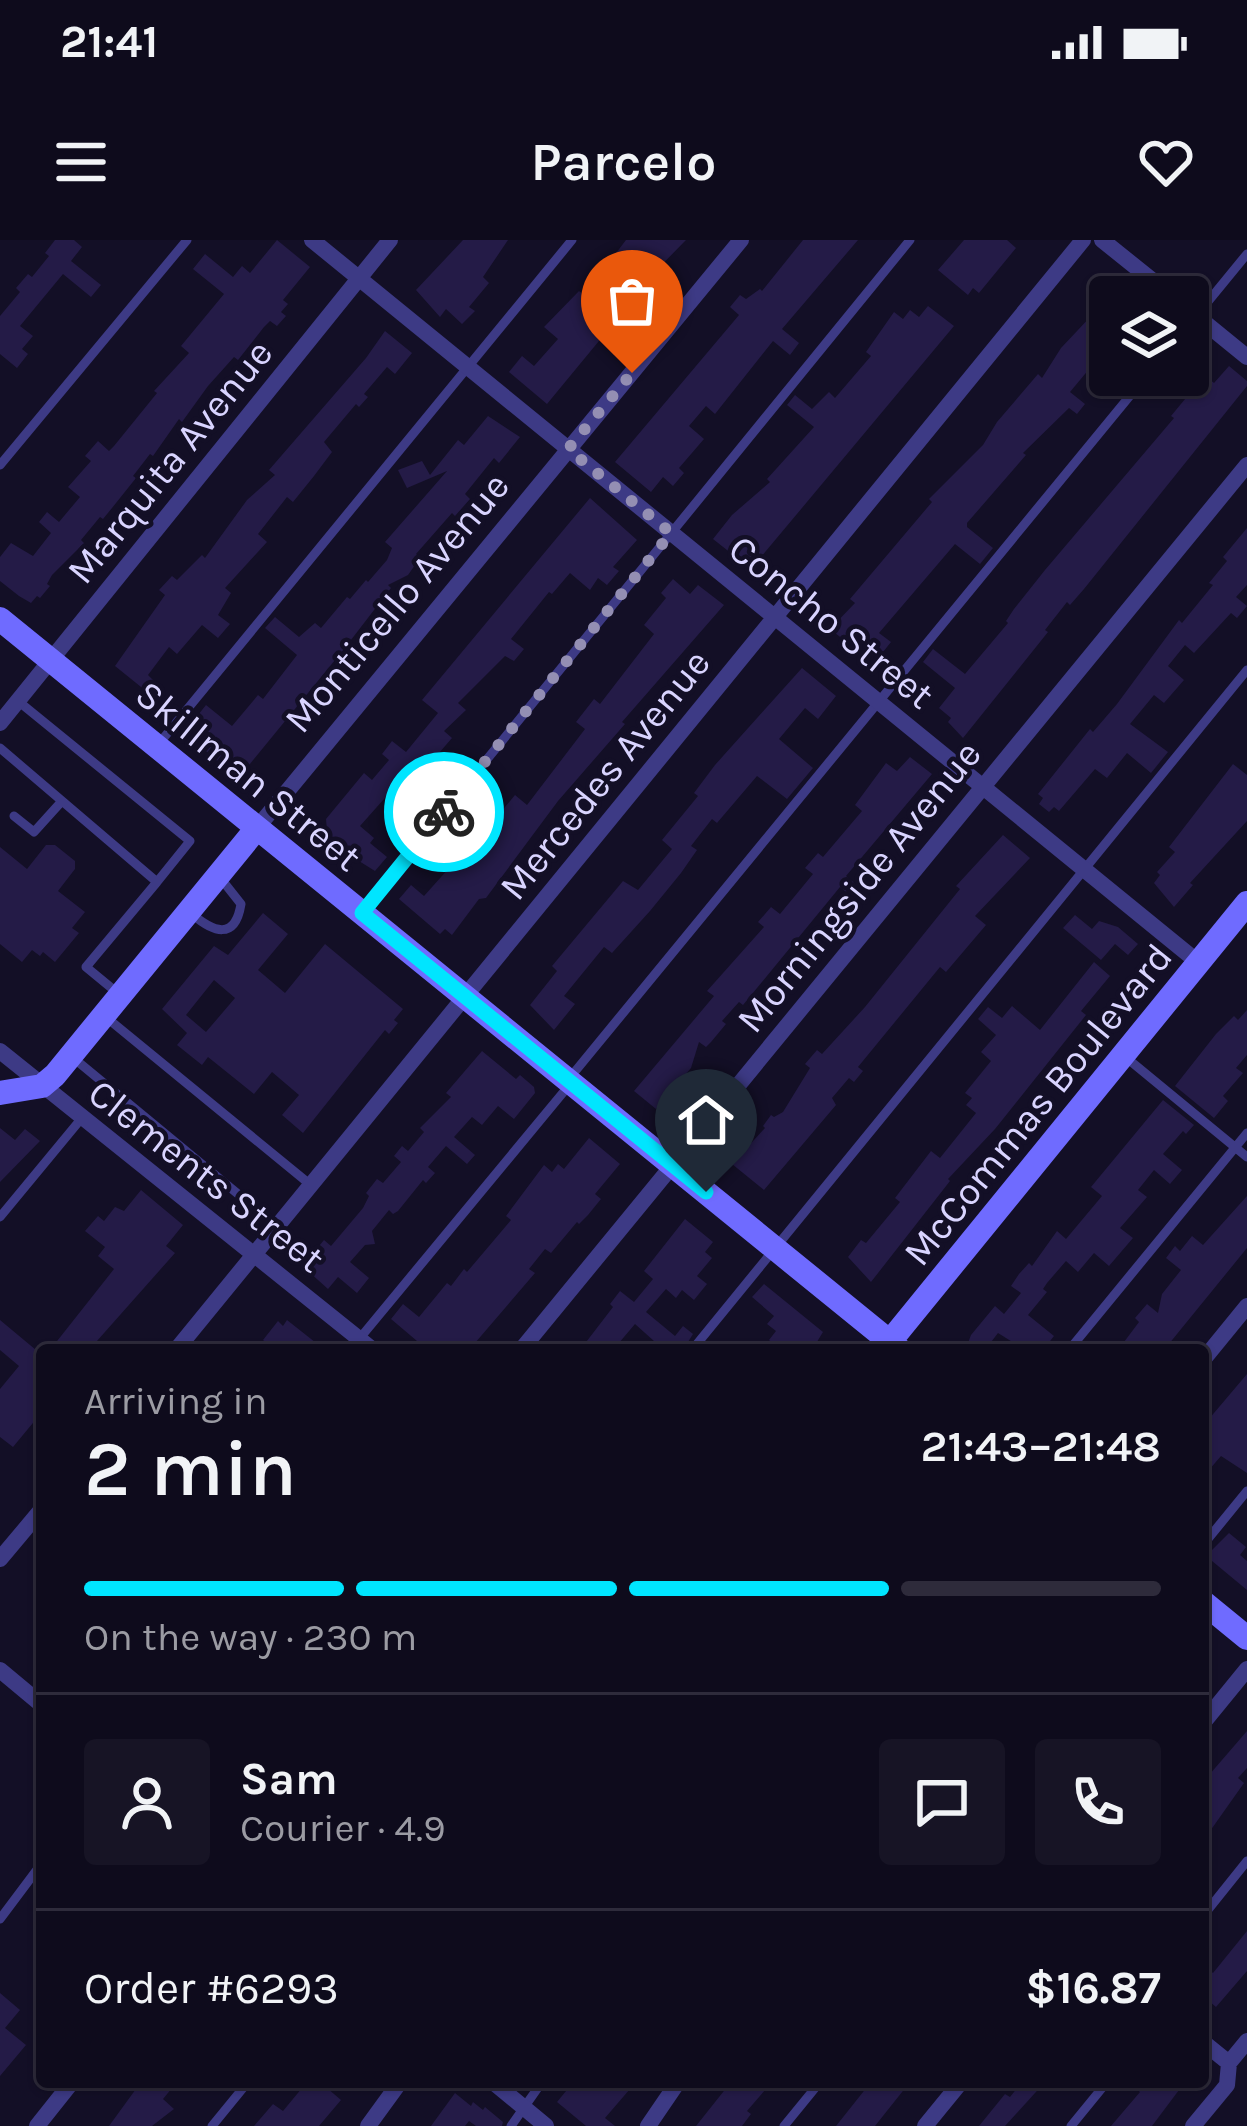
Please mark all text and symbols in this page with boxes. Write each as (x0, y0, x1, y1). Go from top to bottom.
text: 21:41 (60, 16, 158, 68)
icon: menu (48, 129, 114, 195)
icon: heart (1133, 129, 1199, 195)
text: Parcelo (531, 130, 716, 194)
pin (581, 250, 683, 373)
icon: bag (599, 268, 665, 334)
map controls (1089, 276, 1209, 396)
button: layers (1089, 276, 1209, 396)
street label: Marquita Avenue (57, 330, 282, 593)
street label: Monticello Avenue (275, 463, 519, 742)
street label: Concho Street (720, 525, 943, 718)
street label: Mercedes Avenue (490, 640, 720, 909)
street label: Skillman Street (126, 671, 370, 881)
street label: Morningside Avenue (727, 731, 991, 1042)
courier (384, 752, 504, 872)
icon: bike (411, 779, 477, 845)
street label: McCommas Boulevard (894, 934, 1182, 1275)
pin (655, 1069, 757, 1192)
street label: Clements Street (79, 1070, 333, 1282)
icon: home (673, 1087, 739, 1153)
text: Arriving in (84, 1378, 267, 1424)
text: 21:43–21:48 (920, 1420, 1161, 1472)
text: 2 min (84, 1423, 297, 1515)
text: On the way · 230 m (84, 1614, 417, 1660)
button: person (84, 1739, 210, 1865)
button: chat (879, 1739, 1005, 1865)
button: phone (1035, 1739, 1161, 1865)
text: Sam (240, 1753, 338, 1805)
text: Courier · 4.9 (240, 1805, 446, 1851)
text: Order #6293 (84, 1962, 339, 2014)
text: $16.87 (1025, 1962, 1161, 2014)

